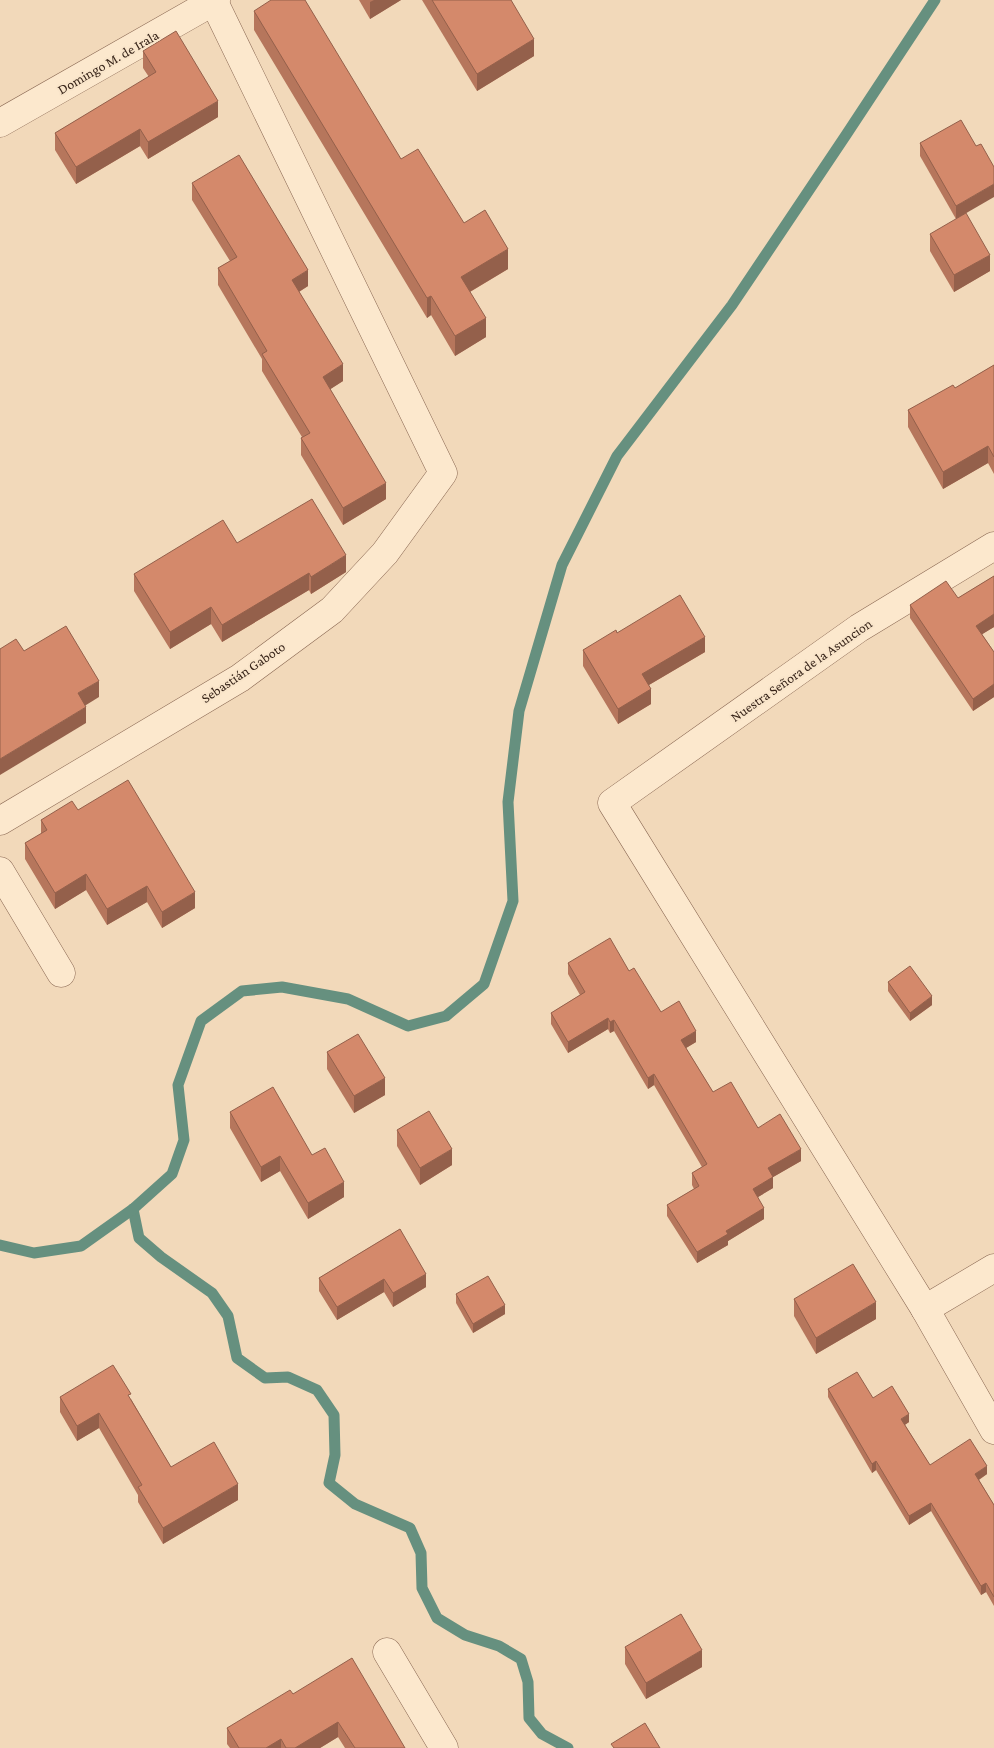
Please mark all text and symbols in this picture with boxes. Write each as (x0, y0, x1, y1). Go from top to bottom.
street label: Domingo M. de Irala (55, 26, 162, 97)
street label: Nuestra Señora de la Asuncion (727, 615, 875, 725)
street label: Sebastián Gaboto (198, 638, 288, 706)

